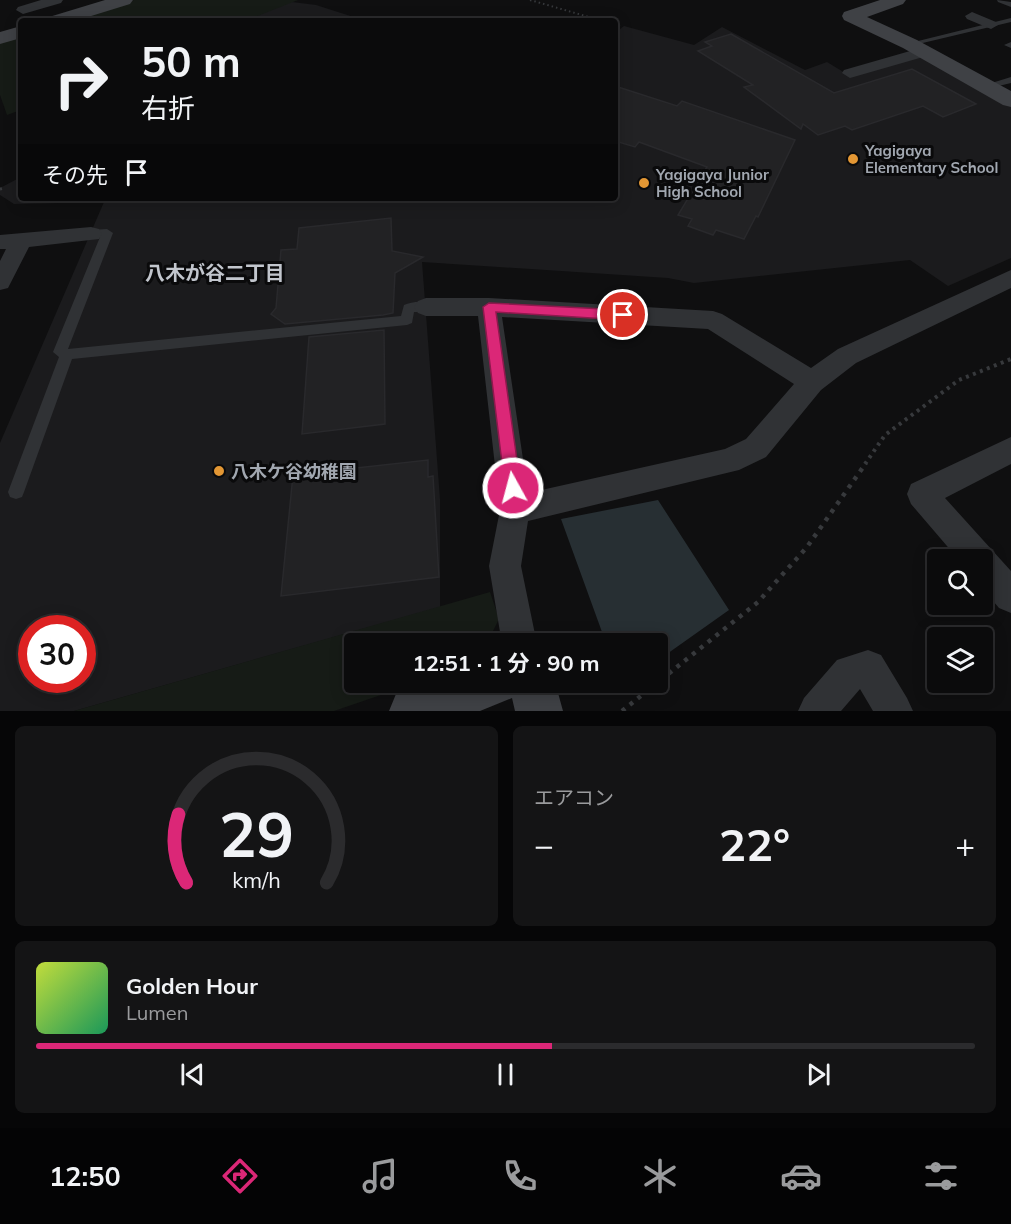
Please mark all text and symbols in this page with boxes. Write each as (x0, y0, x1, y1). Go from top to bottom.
text: 50 m (141, 35, 241, 88)
icon: right (42, 42, 120, 120)
text: 右折 (141, 91, 195, 125)
place label: Yagigaya Elementary School (864, 141, 998, 177)
marker: Yagigaya Elementary School (846, 152, 860, 166)
icon: arrive (120, 156, 153, 189)
text: その先 (42, 161, 108, 189)
place label: Yagigaya Junior High School (655, 165, 769, 201)
marker: Yagigaya Junior High School (637, 176, 651, 190)
district label: 八木が谷二丁目 (145, 260, 285, 285)
pin (597, 289, 648, 340)
icon: arrive (606, 298, 639, 331)
position arrow (481, 456, 545, 520)
place label: 八木ケ谷幼稚園 (231, 460, 357, 483)
marker: 八木ケ谷幼稚園 (212, 464, 226, 478)
map controls (927, 549, 993, 693)
button: search (927, 549, 993, 615)
speed limit sign: 30 (18, 615, 96, 693)
button: layers (927, 627, 993, 693)
text: 12:51 · 1 分 · 90 m (413, 649, 599, 677)
text: エアコン (534, 785, 614, 810)
text: 29 (219, 794, 294, 873)
text: 22° (719, 816, 790, 872)
text: − (534, 824, 554, 865)
text: + (955, 824, 975, 865)
text: km/h (232, 866, 281, 893)
text: Golden Hour (126, 972, 258, 1000)
text: Lumen (126, 1000, 188, 1025)
icon: previous (176, 1058, 209, 1091)
icon: pause (489, 1058, 522, 1091)
icon: next (802, 1058, 835, 1091)
icon: directions (219, 1155, 261, 1197)
icon: music (359, 1155, 401, 1197)
icon: phone (499, 1155, 541, 1197)
icon: climate (639, 1155, 681, 1197)
icon: car (780, 1155, 822, 1197)
icon: filters (920, 1155, 962, 1197)
text: 12:50 (49, 1159, 121, 1193)

